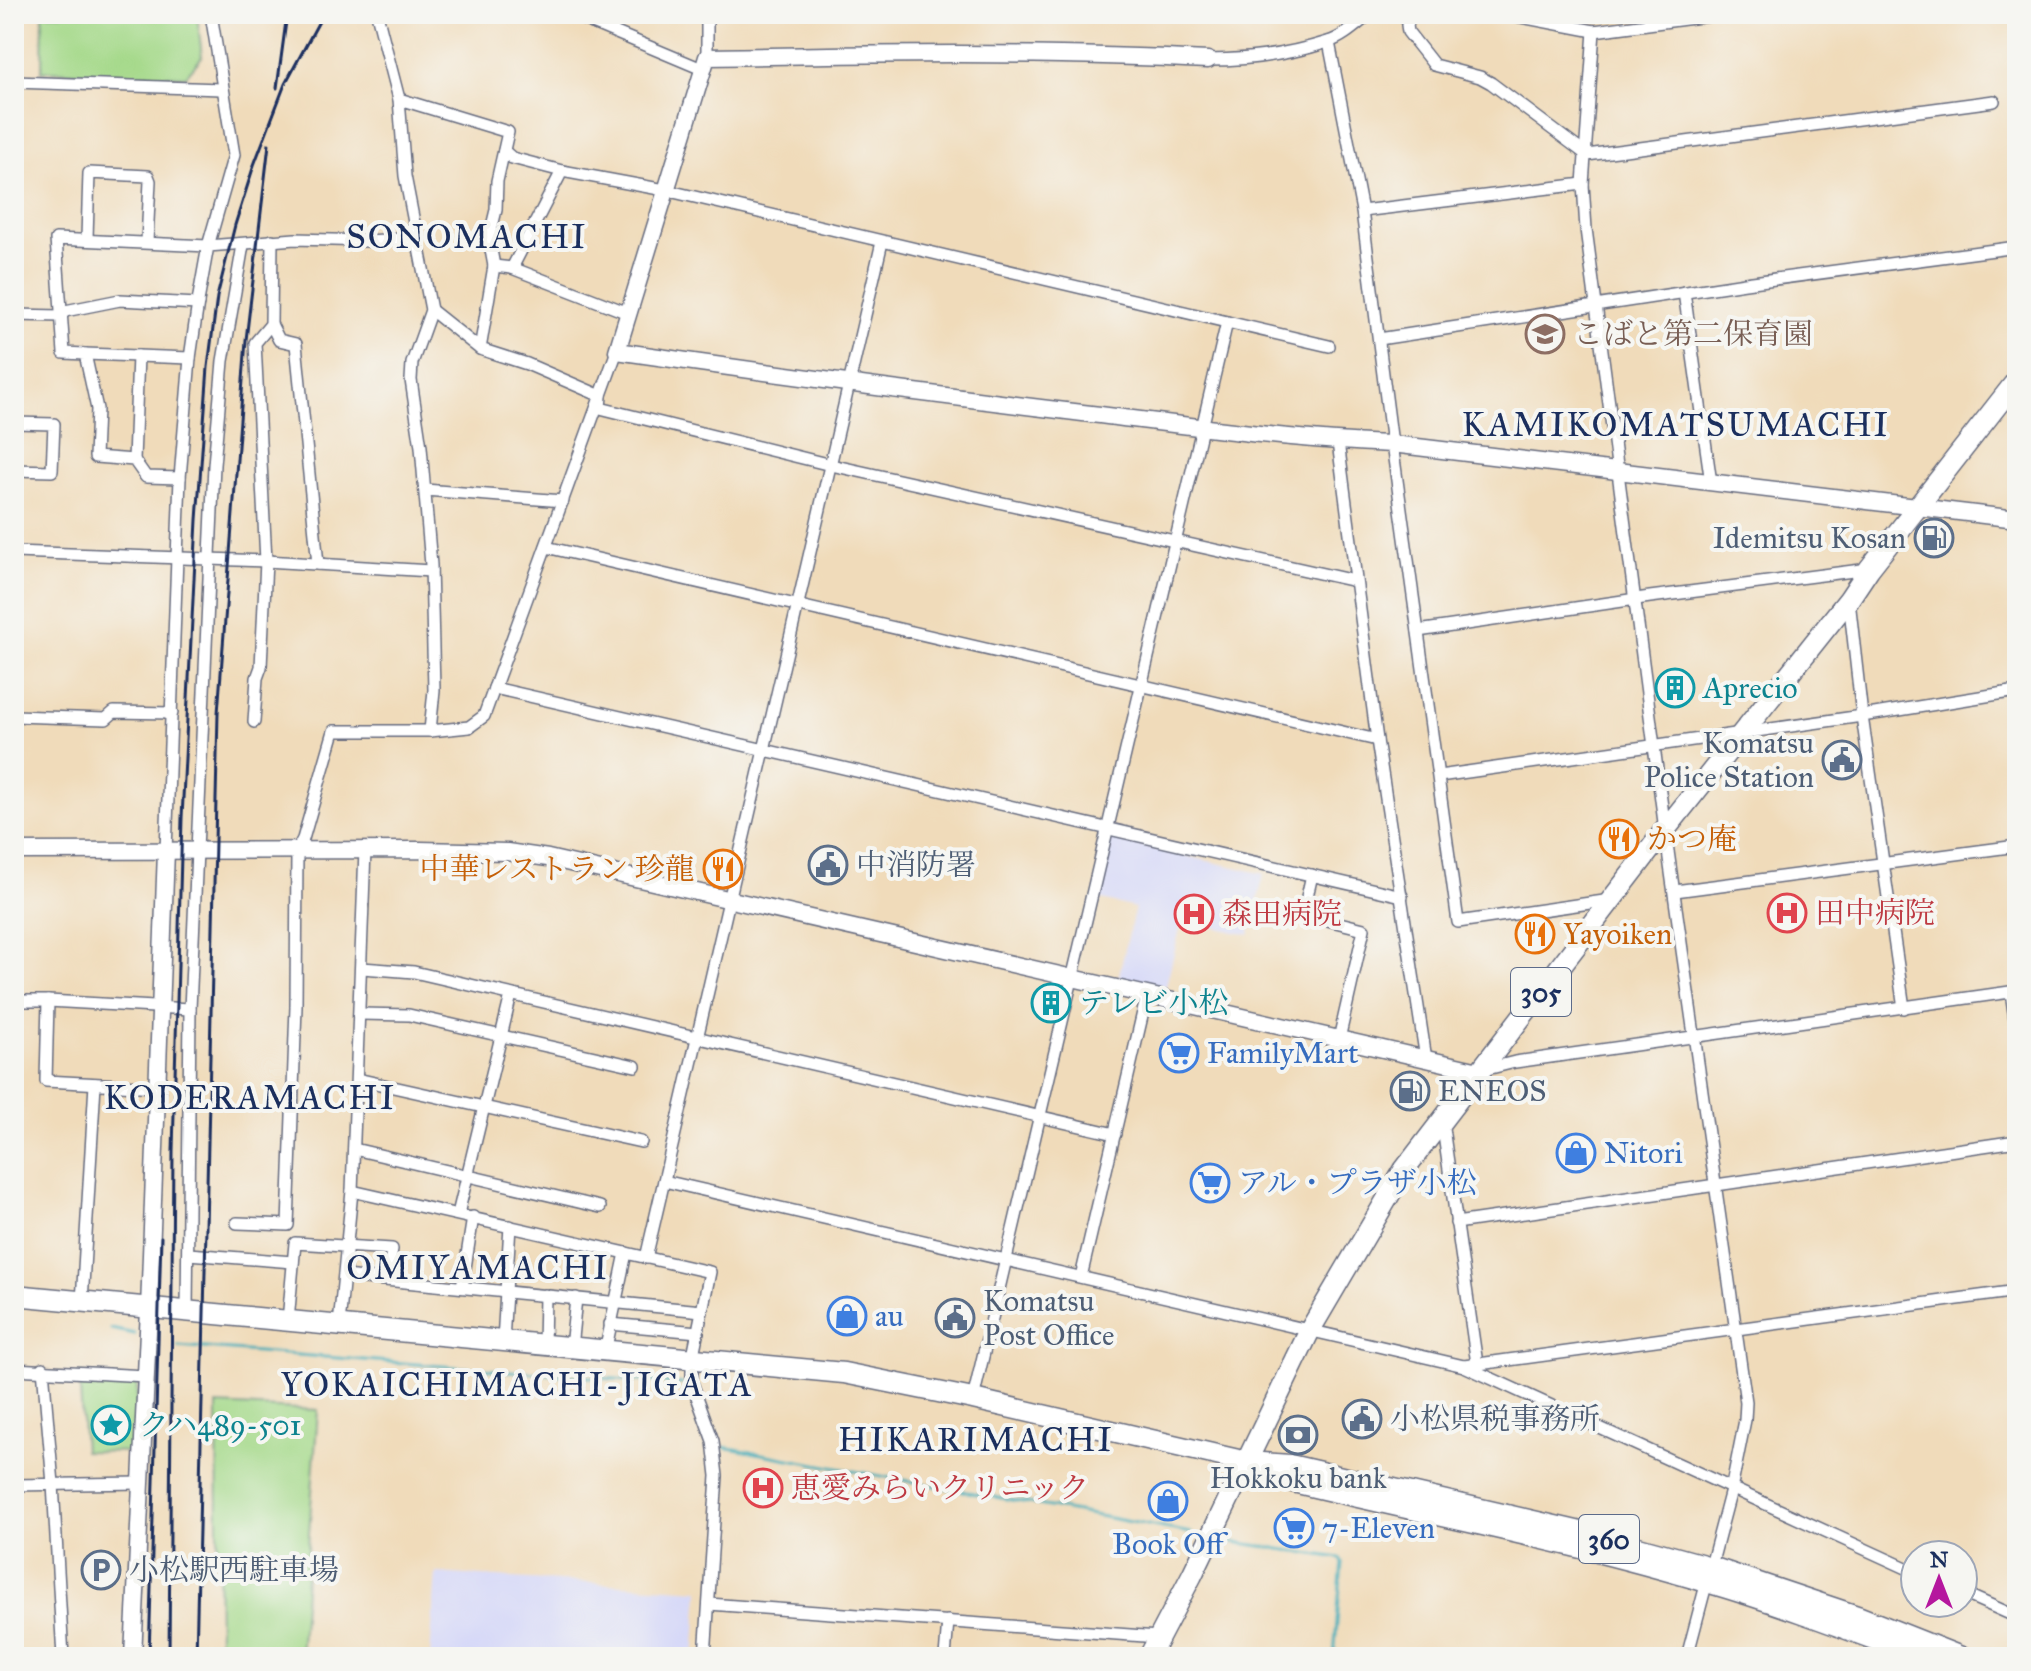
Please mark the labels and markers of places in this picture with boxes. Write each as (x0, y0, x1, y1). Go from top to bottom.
school or university icon: こばと第二保育園 (1524, 313, 1566, 355)
place label: こばと第二保育園 (1573, 316, 1813, 352)
fuel station icon: Idemitsu Kosan (1913, 517, 1955, 559)
place label: Idemitsu Kosan (1713, 520, 1906, 556)
building icon: Aprecio (1654, 667, 1696, 709)
place label: Aprecio (1701, 670, 1798, 706)
place label: Komatsu Police Station (1644, 725, 1814, 795)
public building icon: Komatsu Police Station (1821, 739, 1863, 781)
restaurant icon: かつ庵 (1598, 818, 1640, 860)
place label: かつ庵 (1647, 821, 1737, 857)
public building icon: 中消防署 (807, 844, 849, 886)
place label: 中消防署 (856, 847, 976, 883)
restaurant icon: 中華レストラン 珍龍 (702, 848, 744, 890)
place label: 中華レストラン 珍龍 (419, 851, 695, 887)
hospital icon: 田中病院 (1766, 892, 1808, 934)
hospital icon: 森田病院 (1173, 893, 1215, 935)
place label: 田中病院 (1815, 895, 1935, 931)
place label: 森田病院 (1222, 896, 1342, 932)
restaurant icon: Yayoiken (1514, 913, 1556, 955)
place label: Yayoiken (1563, 916, 1672, 952)
building icon: テレビ小松 (1030, 982, 1072, 1024)
place label: テレビ小松 (1079, 985, 1228, 1021)
supermarket icon: FamilyMart (1158, 1032, 1200, 1074)
place label: FamilyMart (1207, 1035, 1359, 1071)
fuel station icon: ENEOS (1389, 1070, 1431, 1112)
place label: ENEOS (1438, 1073, 1547, 1109)
shop icon: Nitori (1555, 1132, 1597, 1174)
place label: Nitori (1604, 1135, 1683, 1171)
supermarket icon: アル・プラザ小松 (1189, 1162, 1231, 1204)
place label: アル・プラザ小松 (1238, 1165, 1477, 1201)
place label: Komatsu Post Office (983, 1283, 1115, 1353)
shop icon: au (826, 1295, 868, 1337)
public building icon: Komatsu Post Office (934, 1297, 976, 1339)
place label: au (875, 1298, 904, 1334)
public building icon: 小松県税事務所 (1341, 1398, 1383, 1440)
place label: 小松県税事務所 (1390, 1401, 1600, 1437)
place icon: クハ489-501 (90, 1404, 132, 1446)
place label: クハ489-501 (139, 1407, 301, 1444)
bank icon: Hokkoku bank (1277, 1414, 1319, 1456)
place label: Hokkoku bank (1209, 1460, 1387, 1496)
hospital icon: 恵愛みらいクリニック (742, 1467, 784, 1509)
place label: 恵愛みらいクリニック (791, 1470, 1089, 1506)
shop icon: Book Off (1147, 1480, 1189, 1522)
supermarket icon: 7-Eleven (1273, 1507, 1315, 1549)
place label: 7-Eleven (1322, 1510, 1435, 1546)
place label: Book Off (1112, 1526, 1229, 1562)
parking icon: 小松駅西駐車場 (80, 1549, 122, 1591)
place label: 小松駅西駐車場 (129, 1552, 339, 1588)

